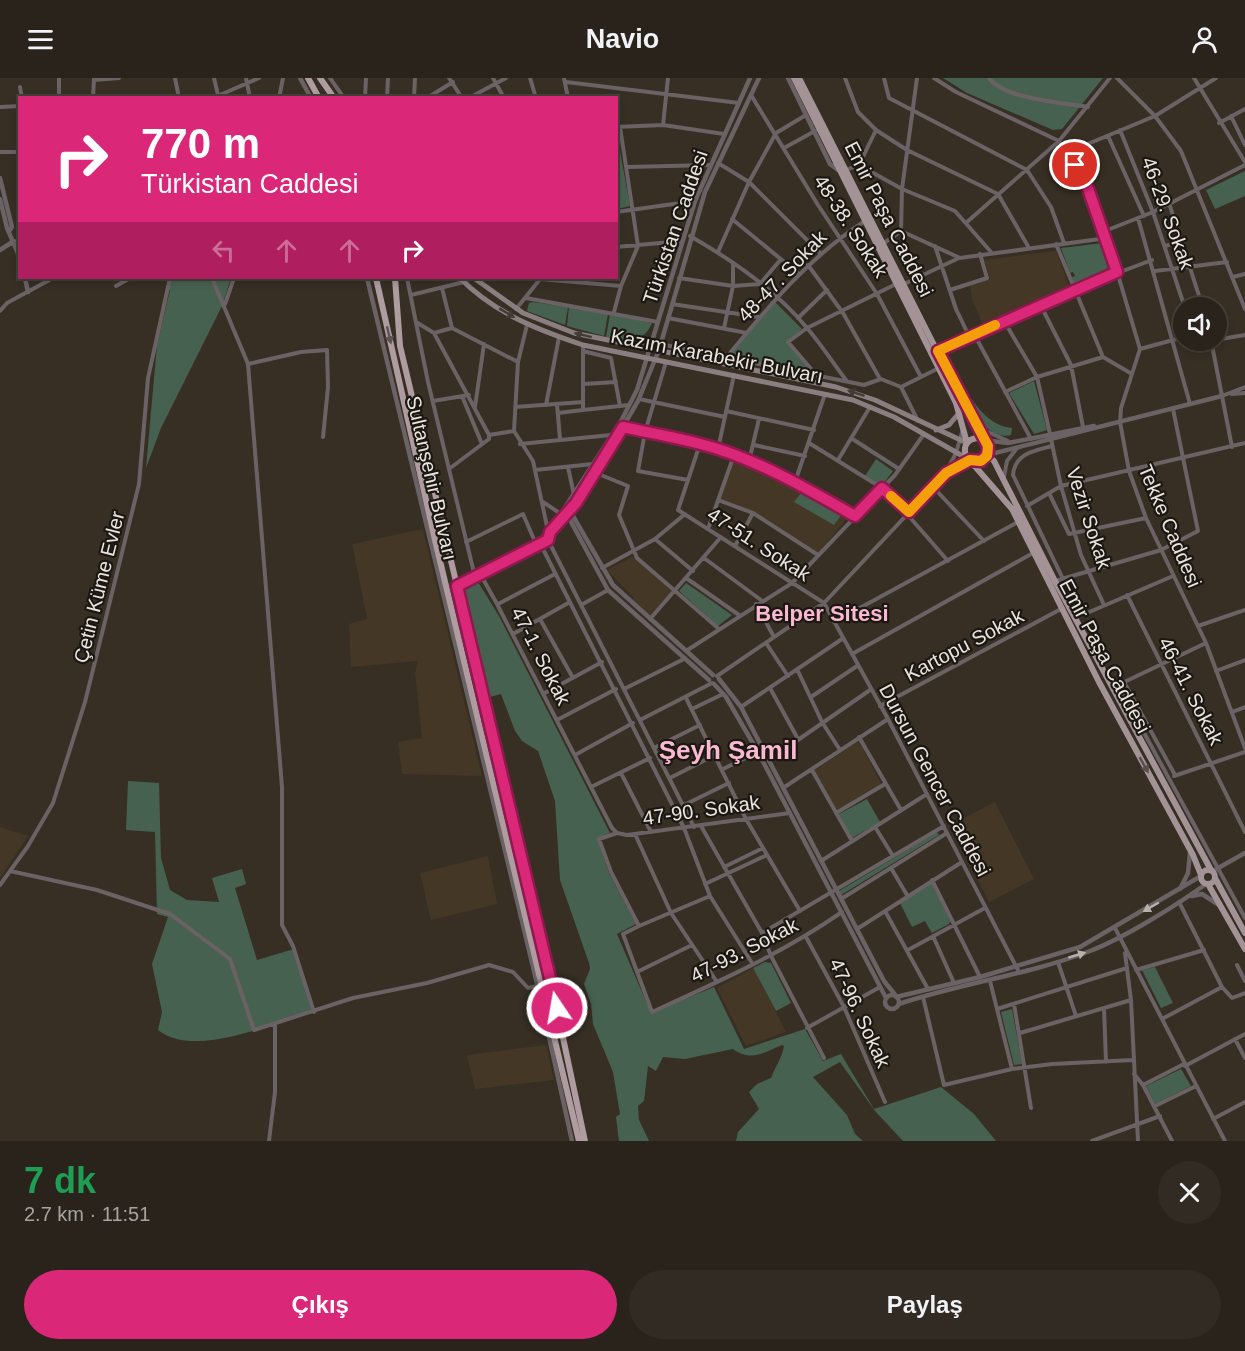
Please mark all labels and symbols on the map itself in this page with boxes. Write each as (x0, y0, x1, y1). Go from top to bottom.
street label: Emir Paşa Caddesi (840, 138, 938, 300)
pin (1049, 139, 1100, 190)
street label: Türkistan Caddesi (638, 147, 712, 307)
street label: 46-29. Sokak (1138, 154, 1199, 273)
street label: 48-38. Sokak (810, 171, 893, 282)
street label: 48-47. Sokak (733, 225, 832, 326)
one-way arrow (499, 308, 516, 318)
one-way arrow (384, 325, 394, 344)
street label: Kazım Karabekir Bulvarı (609, 325, 825, 387)
one-way arrow (574, 330, 593, 340)
one-way arrow (847, 388, 865, 397)
street label: Sultanşehir Bulvarı (402, 394, 462, 562)
street label: Tekke Caddesi (1134, 461, 1206, 591)
street label: Vezir Sokak (1062, 464, 1116, 573)
street label: 47-51. Sokak (704, 503, 815, 586)
street label: Çetin Küme Evler (70, 509, 129, 665)
street label: Emir Paşa Caddesi (1055, 575, 1155, 737)
district label: Belper Sitesi (755, 601, 889, 626)
street label: 47-1. Sokak (507, 603, 575, 709)
street label: Kartopu Sokak (901, 604, 1028, 686)
street label: 46-41. Sokak (1154, 633, 1228, 749)
street label: Dursun Gencer Caddesi (875, 680, 995, 880)
district label: Şeyh Şamil (659, 735, 797, 765)
one-way arrow (1139, 757, 1149, 774)
street label: 47-90. Sokak (641, 791, 762, 829)
one-way arrow (1143, 901, 1159, 912)
street label: 47-93. Sokak (686, 913, 802, 987)
one-way arrow (1068, 950, 1086, 959)
street label: 47-96. Sokak (825, 955, 895, 1072)
position arrow (525, 976, 589, 1040)

